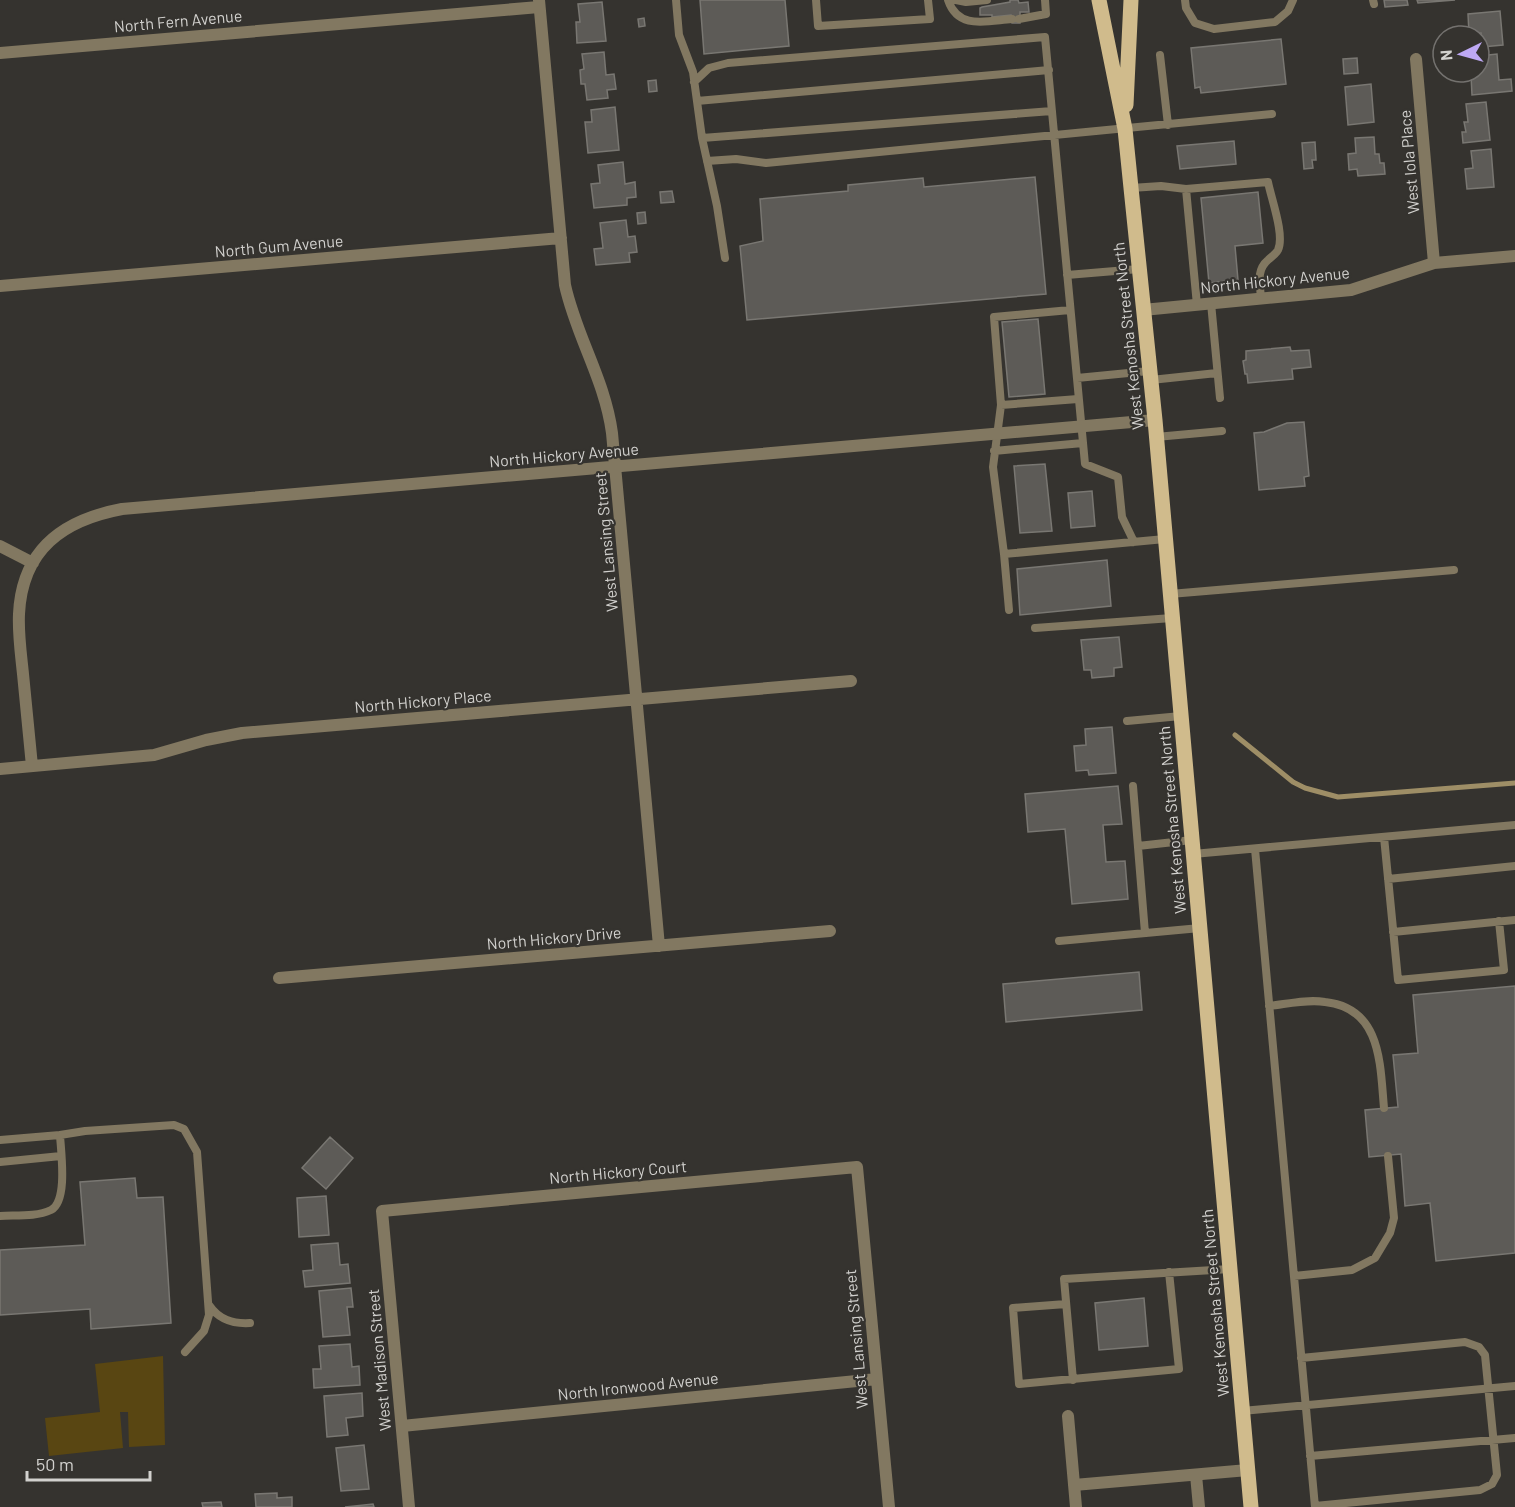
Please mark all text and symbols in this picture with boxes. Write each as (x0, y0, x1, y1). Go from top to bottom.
street label: North Fern Avenue (113, 5, 243, 36)
north arrow (1431, 24, 1491, 84)
text: N (1436, 49, 1455, 61)
street label: West Iola Place (1394, 109, 1423, 215)
street label: North Gum Avenue (214, 230, 344, 261)
street label: West Kenosha Street North (1108, 241, 1147, 431)
street label: North Hickory Avenue (1199, 262, 1351, 297)
street label: North Hickory Avenue (488, 438, 640, 471)
street label: West Lansing Street (590, 471, 621, 613)
street label: North Hickory Place (354, 685, 492, 716)
street label: West Kenosha Street North (1154, 725, 1189, 915)
street label: North Hickory Drive (486, 922, 622, 953)
street label: North Hickory Court (548, 1156, 688, 1187)
street label: West Kenosha Street North (1197, 1208, 1232, 1398)
street label: West Lansing Street (840, 1268, 871, 1410)
street label: West Madison Street (363, 1288, 394, 1432)
street label: North Ironwood Avenue (556, 1368, 719, 1403)
scale bar (27, 1444, 150, 1482)
text: 50 m (36, 1453, 74, 1475)

